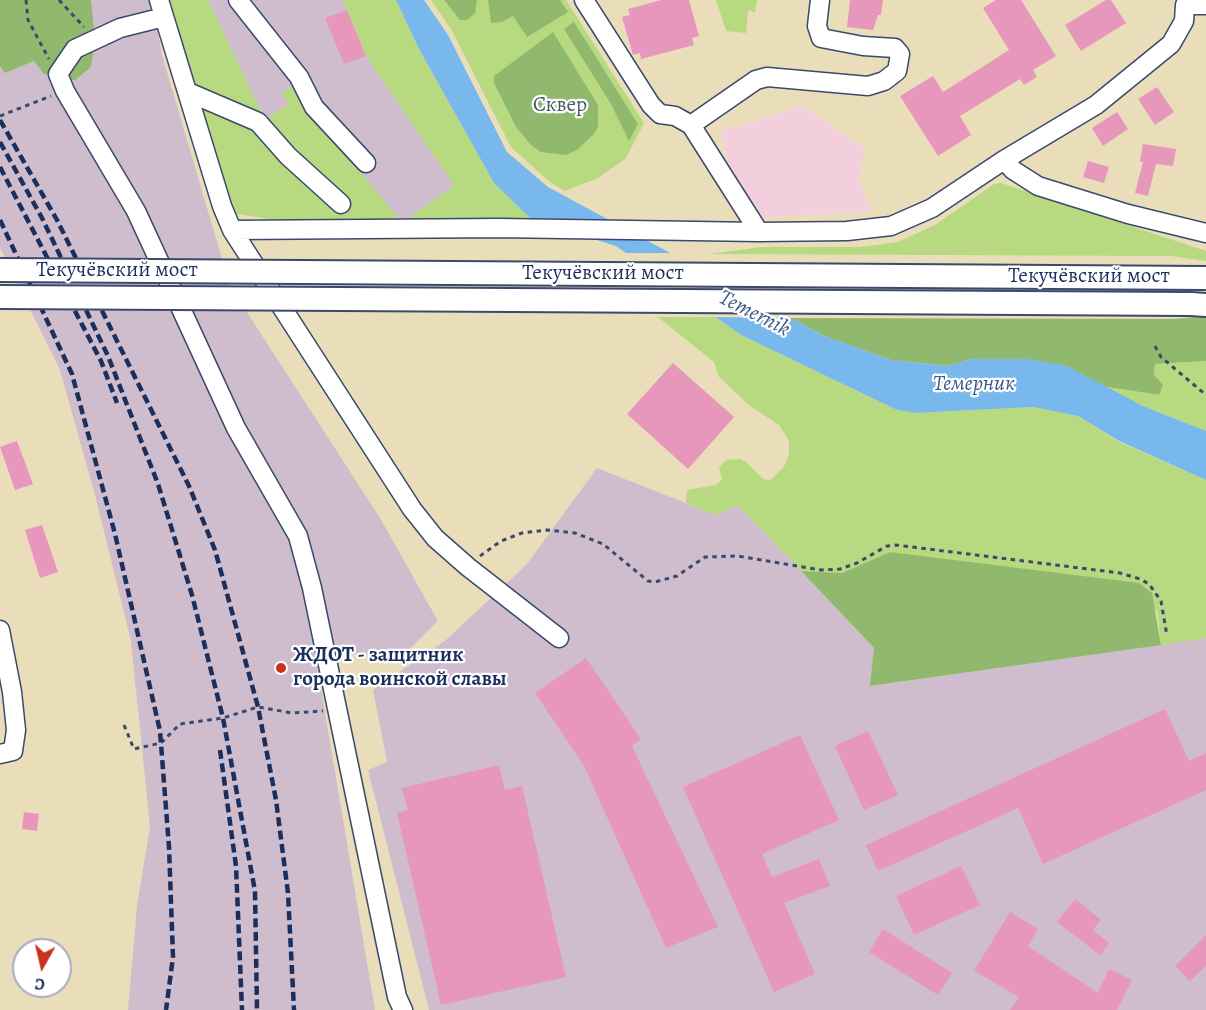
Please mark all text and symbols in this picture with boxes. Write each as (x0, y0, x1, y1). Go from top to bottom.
park label: Сквер (533, 93, 587, 119)
street label: Текучёвский мост (36, 258, 198, 284)
street label: Текучёвский мост (522, 261, 684, 287)
street label: Текучёвский мост (1008, 264, 1170, 290)
water label: Temernik (714, 285, 794, 343)
water label: Темерник (933, 372, 1015, 398)
place label: ЖДОТ - защитник города воинской славы (293, 643, 507, 693)
marker: ЖДОТ - защитник города воинской славы (274, 661, 288, 675)
north arrow (12, 938, 72, 998)
text: С (33, 972, 46, 995)

